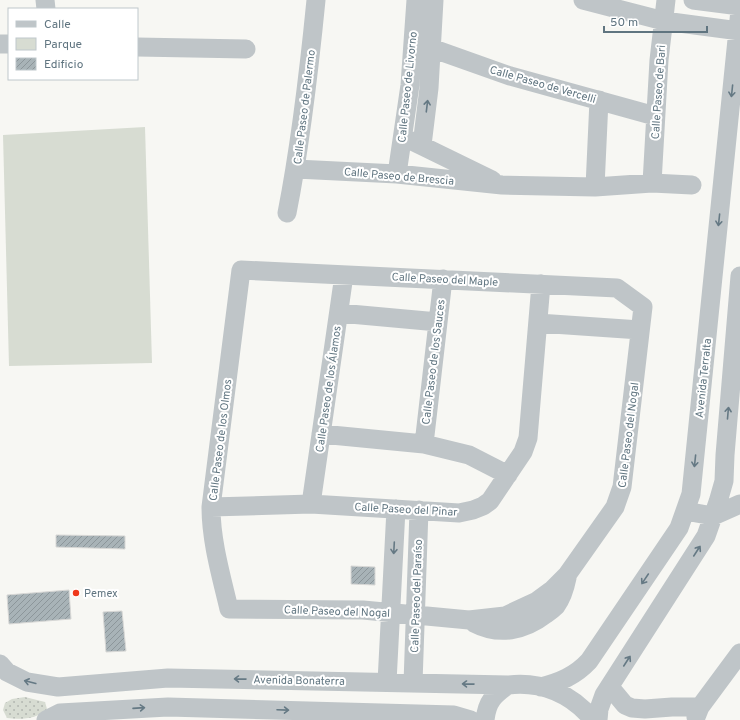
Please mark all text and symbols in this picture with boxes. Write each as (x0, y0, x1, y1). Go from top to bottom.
legend (8, 8, 138, 80)
scale bar (604, 8, 707, 34)
text: 50 m (610, 15, 638, 31)
text: Calle (44, 17, 71, 33)
street label: Calle Paseo de Livorno (395, 31, 421, 143)
text: Parque (44, 37, 82, 53)
street label: Calle Paseo de Bari (649, 44, 669, 140)
street label: Calle Paseo de Palermo (291, 49, 319, 165)
text: Edificio (44, 57, 84, 73)
street label: Calle Paseo de Vercelli (488, 63, 598, 107)
one-way arrow (728, 84, 736, 97)
one-way arrow (423, 100, 430, 113)
street label: Calle Paseo de Brescia (343, 165, 455, 189)
one-way arrow (715, 213, 723, 226)
street label: Calle Paseo del Maple (391, 270, 499, 290)
street label: Calle Paseo de los Sauces (419, 299, 449, 425)
street label: Calle Paseo de los Álamos (312, 325, 345, 453)
street label: Avenida Terralta (693, 337, 715, 419)
street label: Calle Paseo de los Olmos (207, 378, 235, 502)
street label: Calle Paseo del Nogal (616, 382, 642, 489)
one-way arrow (725, 407, 732, 420)
one-way arrow (691, 454, 699, 467)
street label: Calle Paseo del Pinar (354, 500, 459, 520)
street label: Calle Paseo del Paraíso (408, 539, 426, 653)
one-way arrow (390, 541, 398, 554)
one-way arrow (693, 545, 701, 557)
one-way arrow (641, 573, 650, 584)
place label: Pemex (84, 587, 118, 601)
marker: Pemex (71, 588, 81, 598)
street label: Calle Paseo del Nogal (284, 603, 390, 621)
one-way arrow (622, 655, 631, 666)
street label: Avenida Bonaterra (253, 673, 345, 689)
one-way arrow (234, 675, 247, 683)
one-way arrow (24, 678, 37, 686)
one-way arrow (462, 680, 475, 688)
one-way arrow (132, 705, 145, 712)
one-way arrow (276, 706, 289, 714)

